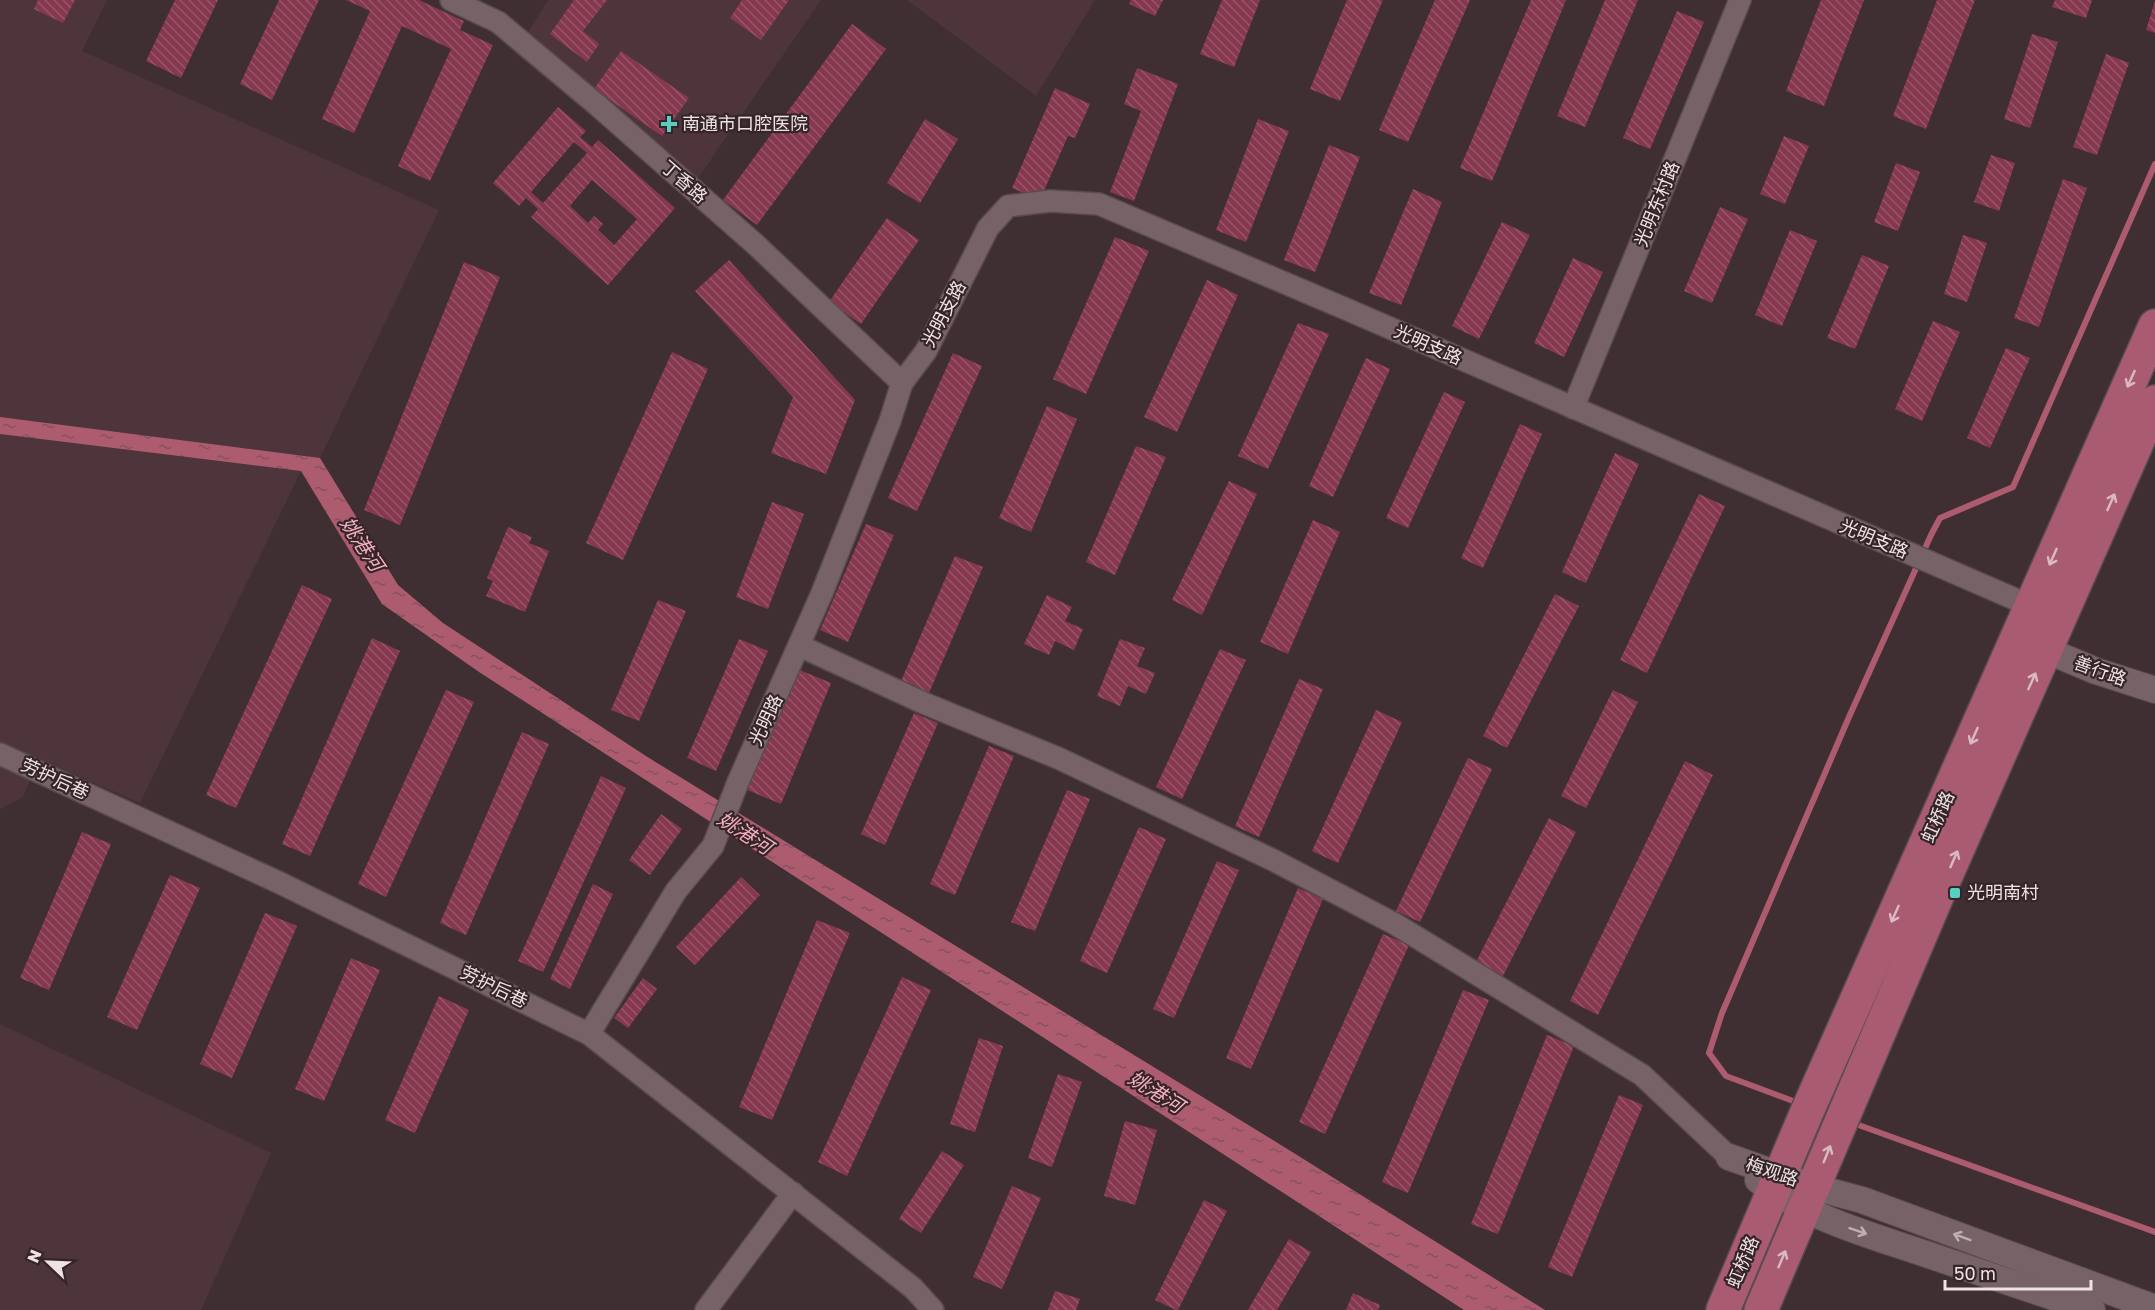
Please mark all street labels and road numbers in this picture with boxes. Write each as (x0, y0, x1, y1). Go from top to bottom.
street label: 丁香路 (657, 155, 712, 207)
street label: 光明东村路 (1629, 158, 1683, 249)
street label: 光明支路 (917, 277, 970, 350)
street label: 光明支路 (1391, 319, 1466, 369)
street label: 光明支路 (1837, 514, 1912, 562)
street label: 善行路 (2071, 650, 2129, 690)
street label: 光明路 (744, 690, 786, 749)
street label: 劳护后巷 (18, 753, 93, 803)
street label: 虹桥路 (1916, 787, 1958, 846)
street label: 劳护后巷 (457, 960, 532, 1012)
street label: 梅观路 (1743, 1152, 1801, 1190)
street label: 虹桥路 (1721, 1232, 1763, 1291)

